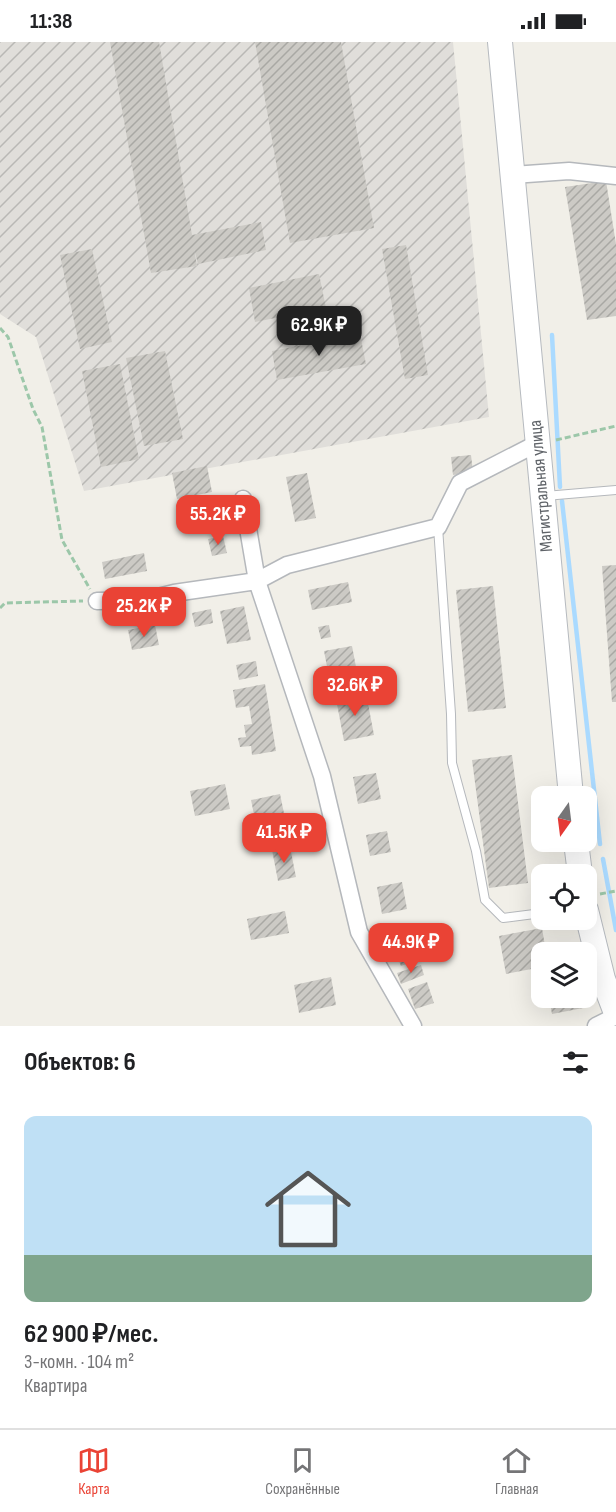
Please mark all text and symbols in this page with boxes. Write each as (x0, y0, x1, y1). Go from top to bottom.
text: 11:38 (30, 8, 72, 35)
pin: 62.9K ₽ (264, 306, 374, 357)
text: 62.9K ₽ (291, 313, 347, 337)
street label: Магистральная улица (525, 419, 557, 553)
pin: 55.2K ₽ (163, 495, 273, 546)
text: 55.2K ₽ (190, 502, 246, 526)
pin: 25.2K ₽ (89, 587, 199, 638)
text: 25.2K ₽ (116, 594, 172, 618)
pin: 32.6K ₽ (300, 666, 410, 717)
text: 32.6K ₽ (327, 673, 383, 697)
north arrow (531, 786, 597, 852)
map controls (531, 786, 597, 1008)
pin: 41.5K ₽ (229, 813, 339, 864)
text: 41.5K ₽ (256, 820, 312, 844)
button: locate (531, 864, 597, 930)
pin: 44.9K ₽ (356, 923, 466, 974)
text: 44.9K ₽ (382, 930, 440, 954)
button: layers (531, 942, 597, 1008)
icon: filters (559, 1046, 592, 1079)
text: Объектов: 6 (24, 1047, 136, 1078)
icon: home (254, 1155, 362, 1263)
text: 62 900 ₽/мес. (24, 1319, 158, 1350)
text: 3-комн. · 104 m² (24, 1350, 134, 1374)
text: Квартира (24, 1374, 88, 1398)
tab: Карта (77, 1444, 110, 1499)
tab: Сохранённые (265, 1444, 340, 1499)
tab: Главная (495, 1444, 539, 1499)

